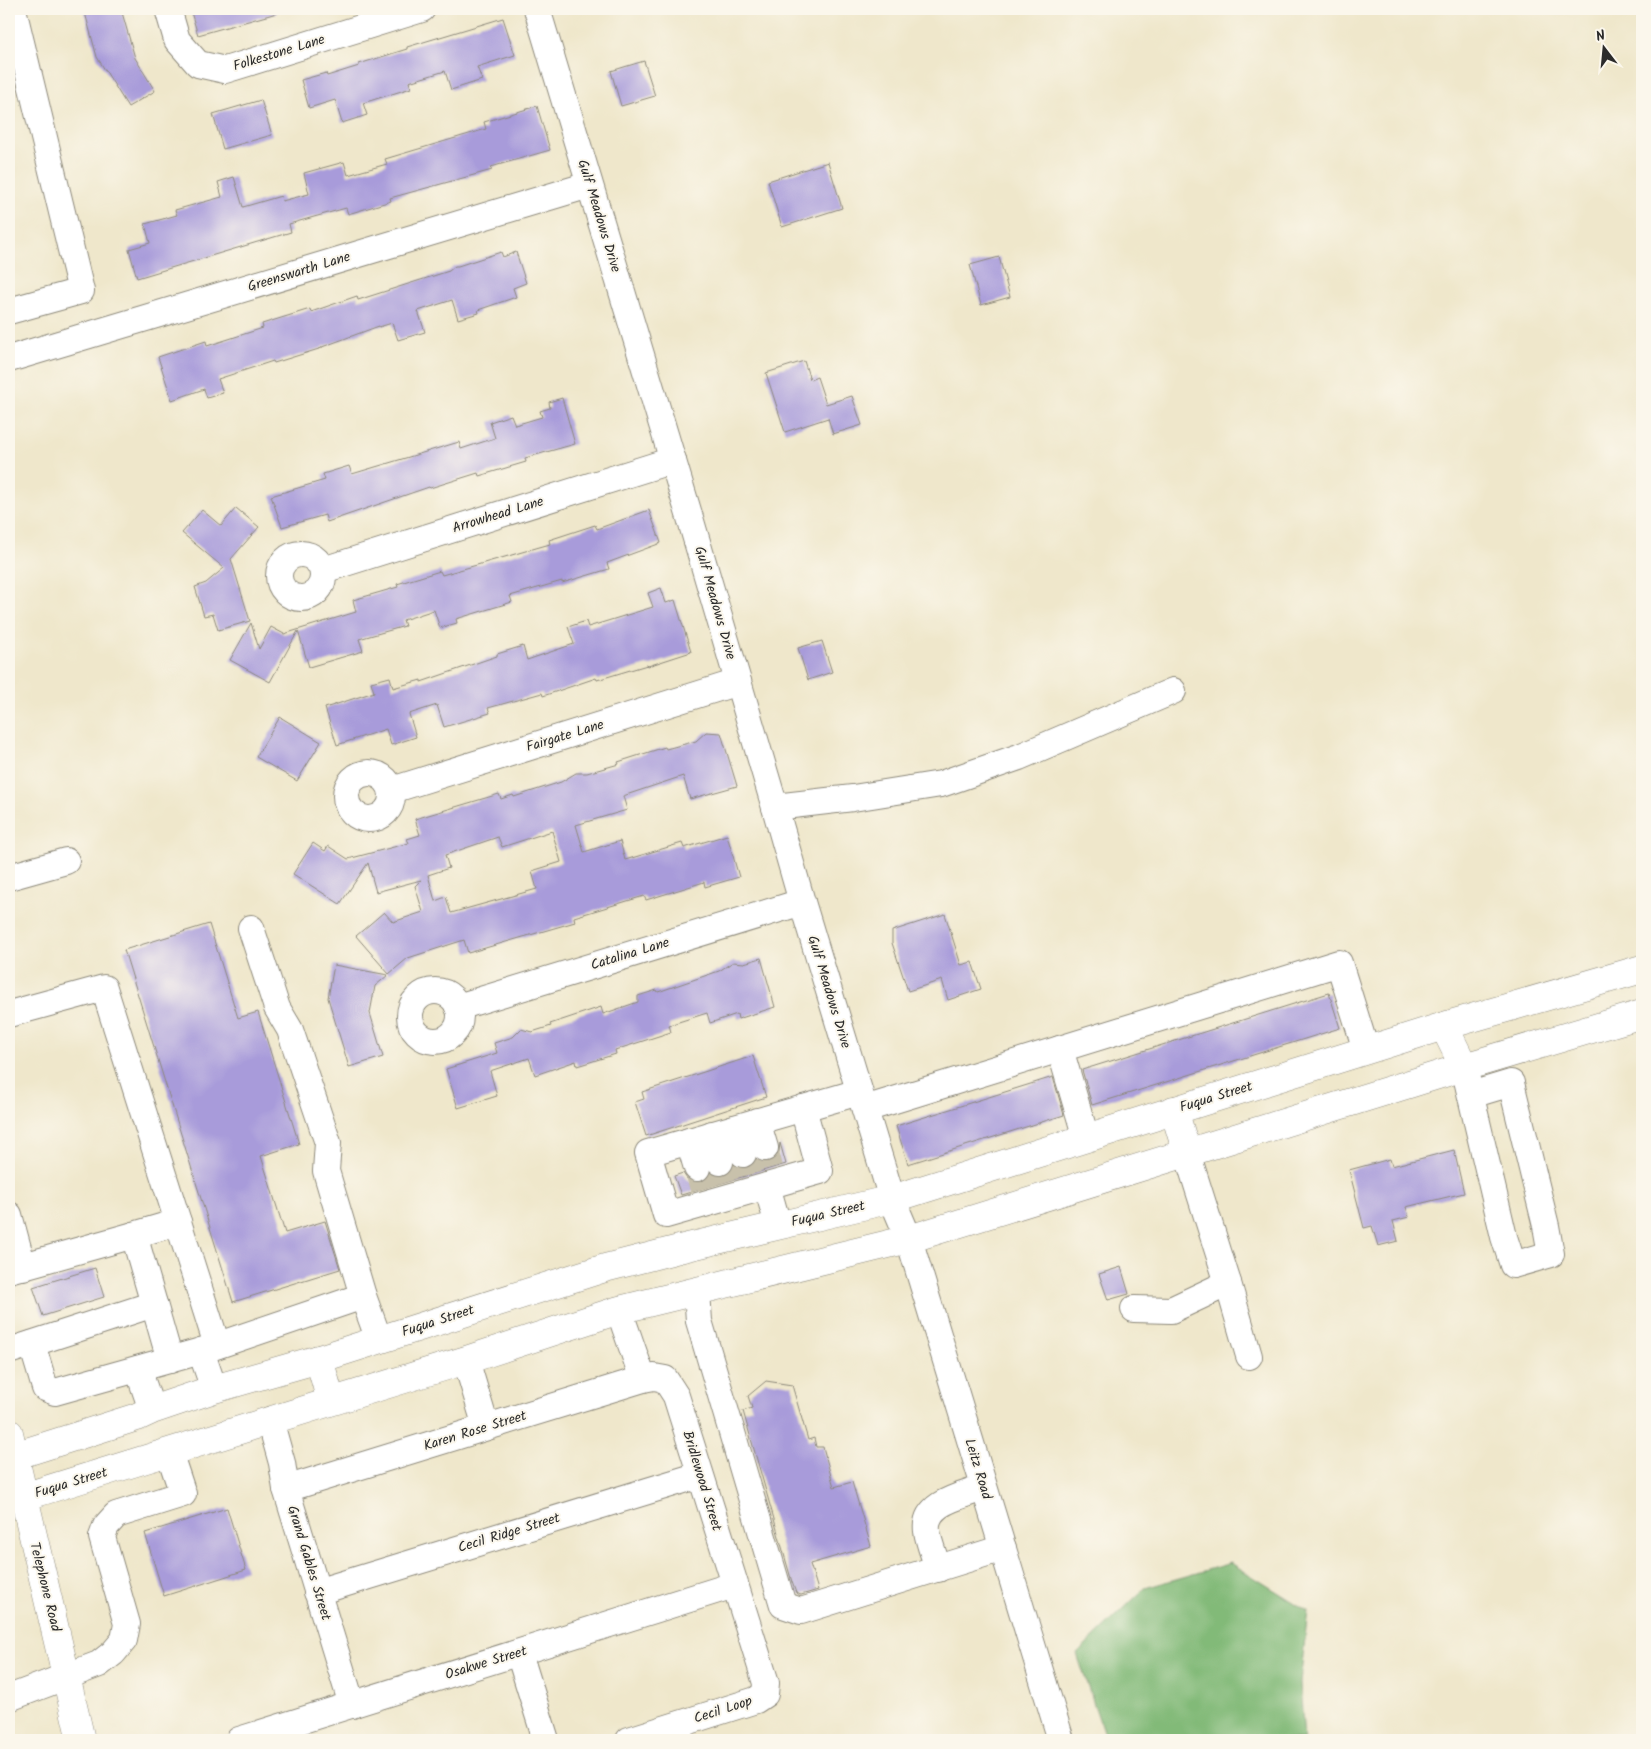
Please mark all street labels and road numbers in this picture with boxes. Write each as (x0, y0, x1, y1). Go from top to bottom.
street label: Folkestone Lane (230, 28, 328, 77)
street label: Gulf Meadows Drive (571, 157, 627, 276)
street label: Greenswarth Lane (245, 246, 354, 298)
street label: Arrowhead Lane (450, 490, 547, 539)
street label: Gulf Meadows Drive (688, 544, 742, 663)
street label: Fairgate Lane (523, 714, 607, 758)
street label: Catalina Lane (588, 931, 673, 976)
street label: Gulf Meadows Drive (801, 933, 857, 1052)
street label: Fuqua Street (1177, 1075, 1256, 1119)
street label: Fuqua Street (789, 1195, 868, 1233)
street label: Fuqua Street (399, 1299, 478, 1343)
street label: Karen Rose Street (421, 1405, 530, 1457)
street label: Bridlewood Street (676, 1428, 728, 1534)
street label: Leitz Road (958, 1436, 998, 1503)
street label: Fuqua Street (32, 1461, 111, 1505)
street label: Grand Gables Street (281, 1503, 337, 1624)
street label: Cecil Ridge Street (455, 1507, 563, 1559)
street label: Telephone Road (23, 1540, 67, 1635)
street label: Osakwe Street (442, 1640, 530, 1686)
street label: Cecil Loop (691, 1690, 755, 1730)

